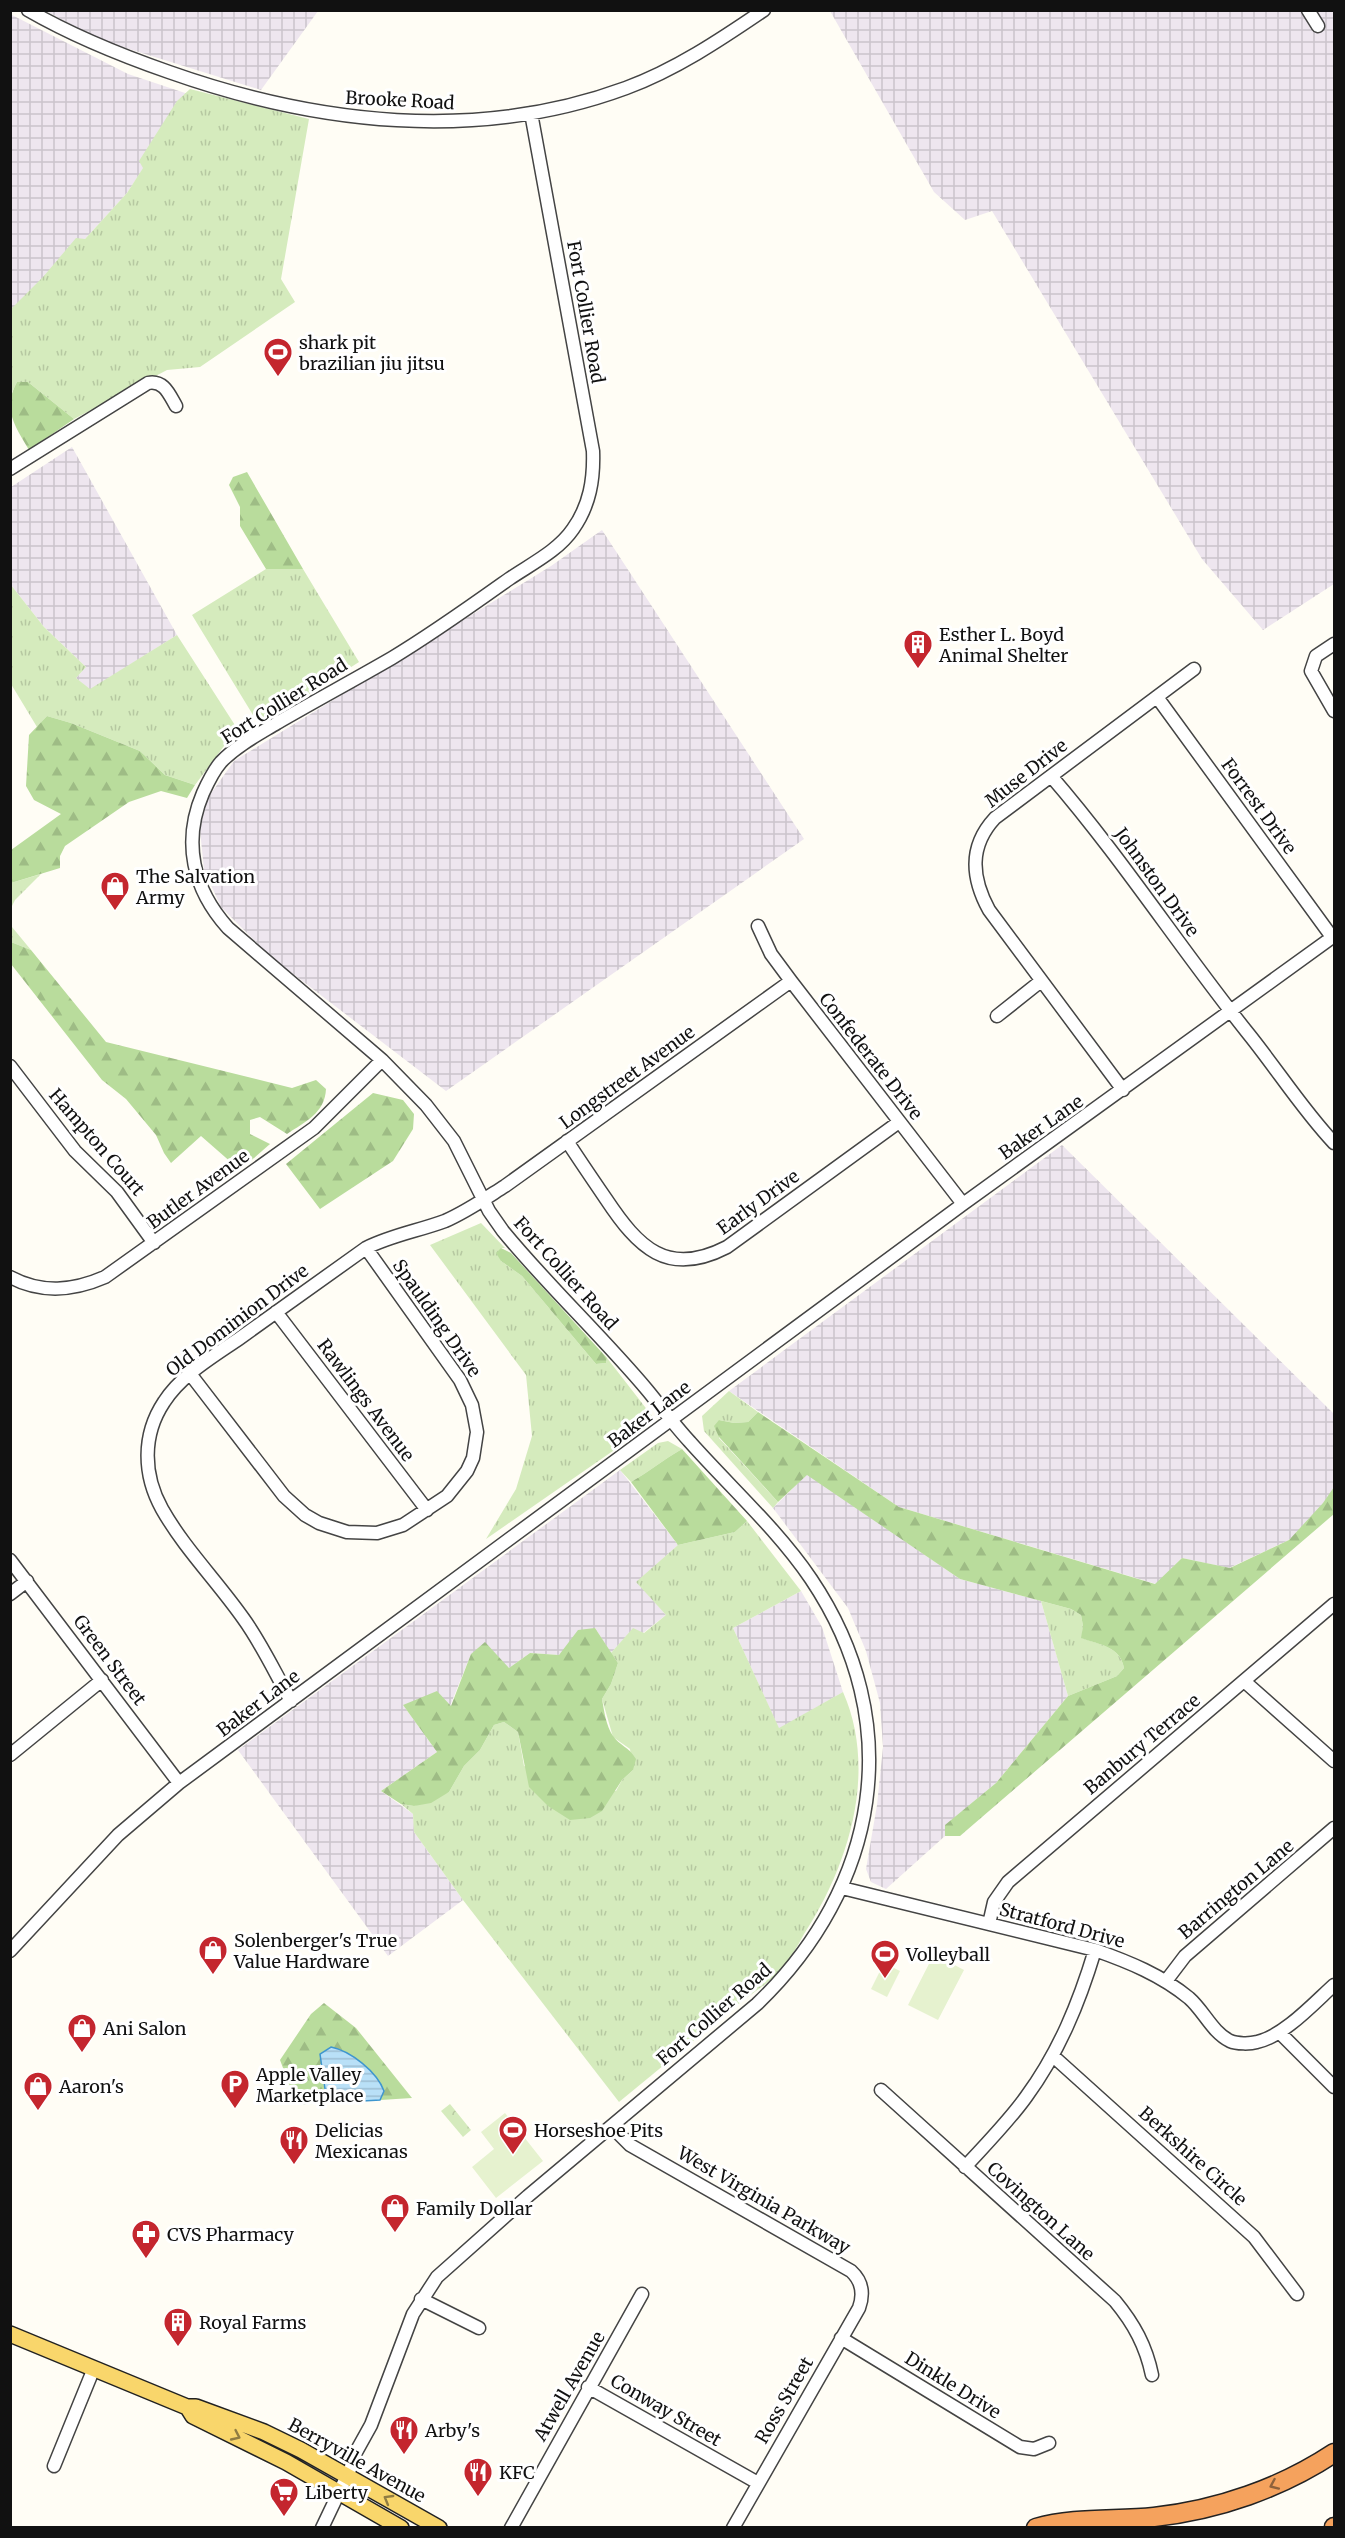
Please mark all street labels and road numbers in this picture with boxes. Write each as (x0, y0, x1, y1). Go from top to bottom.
street label: Brooke Road (345, 86, 455, 114)
street label: Fort Collier Road (562, 239, 610, 385)
street label: Fort Collier Road (217, 653, 351, 749)
street label: Muse Drive (980, 734, 1072, 812)
street label: Forrest Drive (1217, 754, 1301, 858)
street label: Johnston Drive (1109, 822, 1204, 941)
street label: Confederate Drive (814, 988, 928, 1124)
street label: Longstreet Avenue (555, 1020, 699, 1134)
street label: Hampton Court (44, 1084, 150, 1200)
street label: Baker Lane (994, 1090, 1088, 1164)
street label: Butler Avenue (142, 1144, 254, 1234)
street label: Early Drive (712, 1164, 804, 1240)
street label: Fort Collier Road (509, 1212, 623, 1334)
street label: Spaulding Drive (388, 1255, 486, 1381)
street label: Old Dominion Drive (161, 1259, 313, 1381)
street label: Rawlings Avenue (312, 1334, 420, 1466)
street label: Baker Lane (603, 1375, 695, 1453)
street label: Green Street (69, 1610, 151, 1710)
street label: Baker Lane (212, 1664, 304, 1742)
street label: Banbury Terrace (1079, 1689, 1205, 1799)
street label: Barrington Lane (1174, 1834, 1298, 1944)
street label: Stratford Drive (997, 1897, 1127, 1953)
street label: Fort Collier Road (652, 1958, 776, 2070)
street label: Berkshire Circle (1134, 2101, 1252, 2211)
street label: West Virginia Parkway (673, 2141, 855, 2259)
street label: Covington Lane (982, 2157, 1100, 2265)
street label: Atwell Avenue (528, 2327, 610, 2446)
street label: Dinkle Drive (901, 2346, 1005, 2424)
street label: Ross Street (750, 2353, 818, 2447)
street label: Conway Street (606, 2369, 726, 2451)
street label: Berryville Avenue (284, 2413, 430, 2507)

